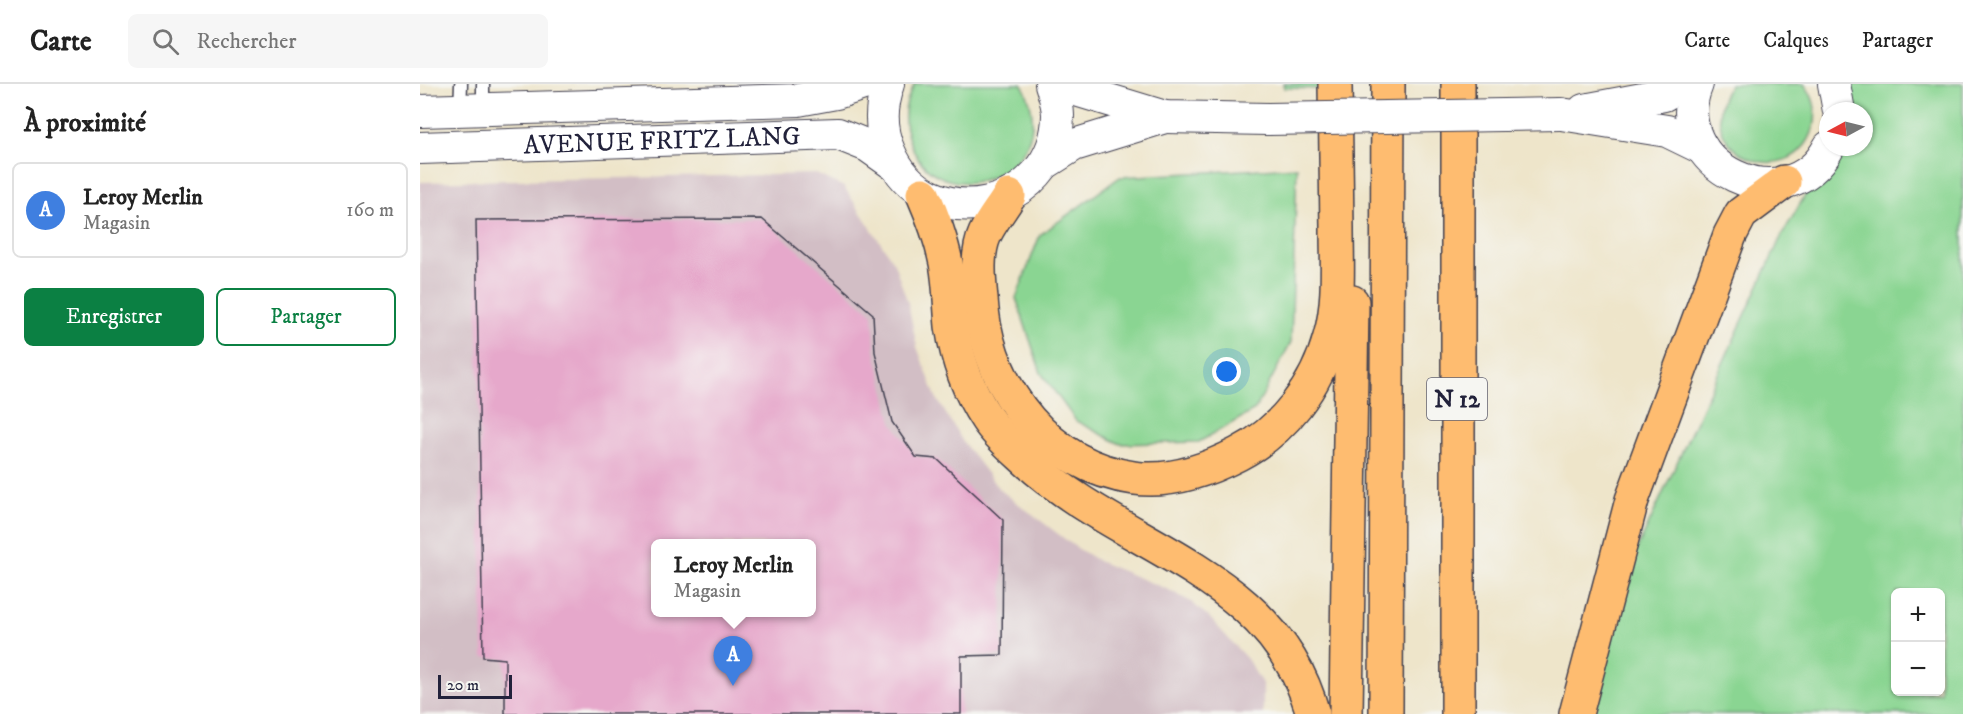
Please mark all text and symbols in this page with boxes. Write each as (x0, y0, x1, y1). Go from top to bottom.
search box (128, 14, 548, 68)
text: Carte (30, 24, 92, 59)
icon: search (149, 25, 182, 58)
text: Rechercher (197, 28, 297, 55)
text: Carte (1684, 28, 1730, 54)
text: Calques (1763, 28, 1829, 54)
text: Partager (1862, 28, 1933, 54)
north arrow (1819, 102, 1873, 156)
text: À proximité (24, 107, 146, 140)
street label: AVENUE FRITZ LANG (523, 120, 801, 163)
text: Leroy Merlin (83, 184, 203, 211)
text: A (39, 198, 52, 223)
text: 160 m (346, 198, 394, 223)
text: Magasin (83, 211, 150, 236)
button: Enregistrer (24, 288, 204, 346)
button: Partager (216, 288, 396, 346)
your location (1212, 357, 1241, 386)
road number: N 12 (1427, 378, 1487, 420)
popup (651, 539, 816, 617)
text: Leroy Merlin (674, 552, 793, 579)
text: Magasin (674, 579, 741, 604)
map controls (1891, 588, 1945, 696)
button: + (1891, 588, 1945, 642)
pin: A (714, 636, 752, 686)
button: − (1891, 642, 1945, 696)
scale bar (438, 672, 512, 700)
text: 20 m (447, 675, 479, 695)

